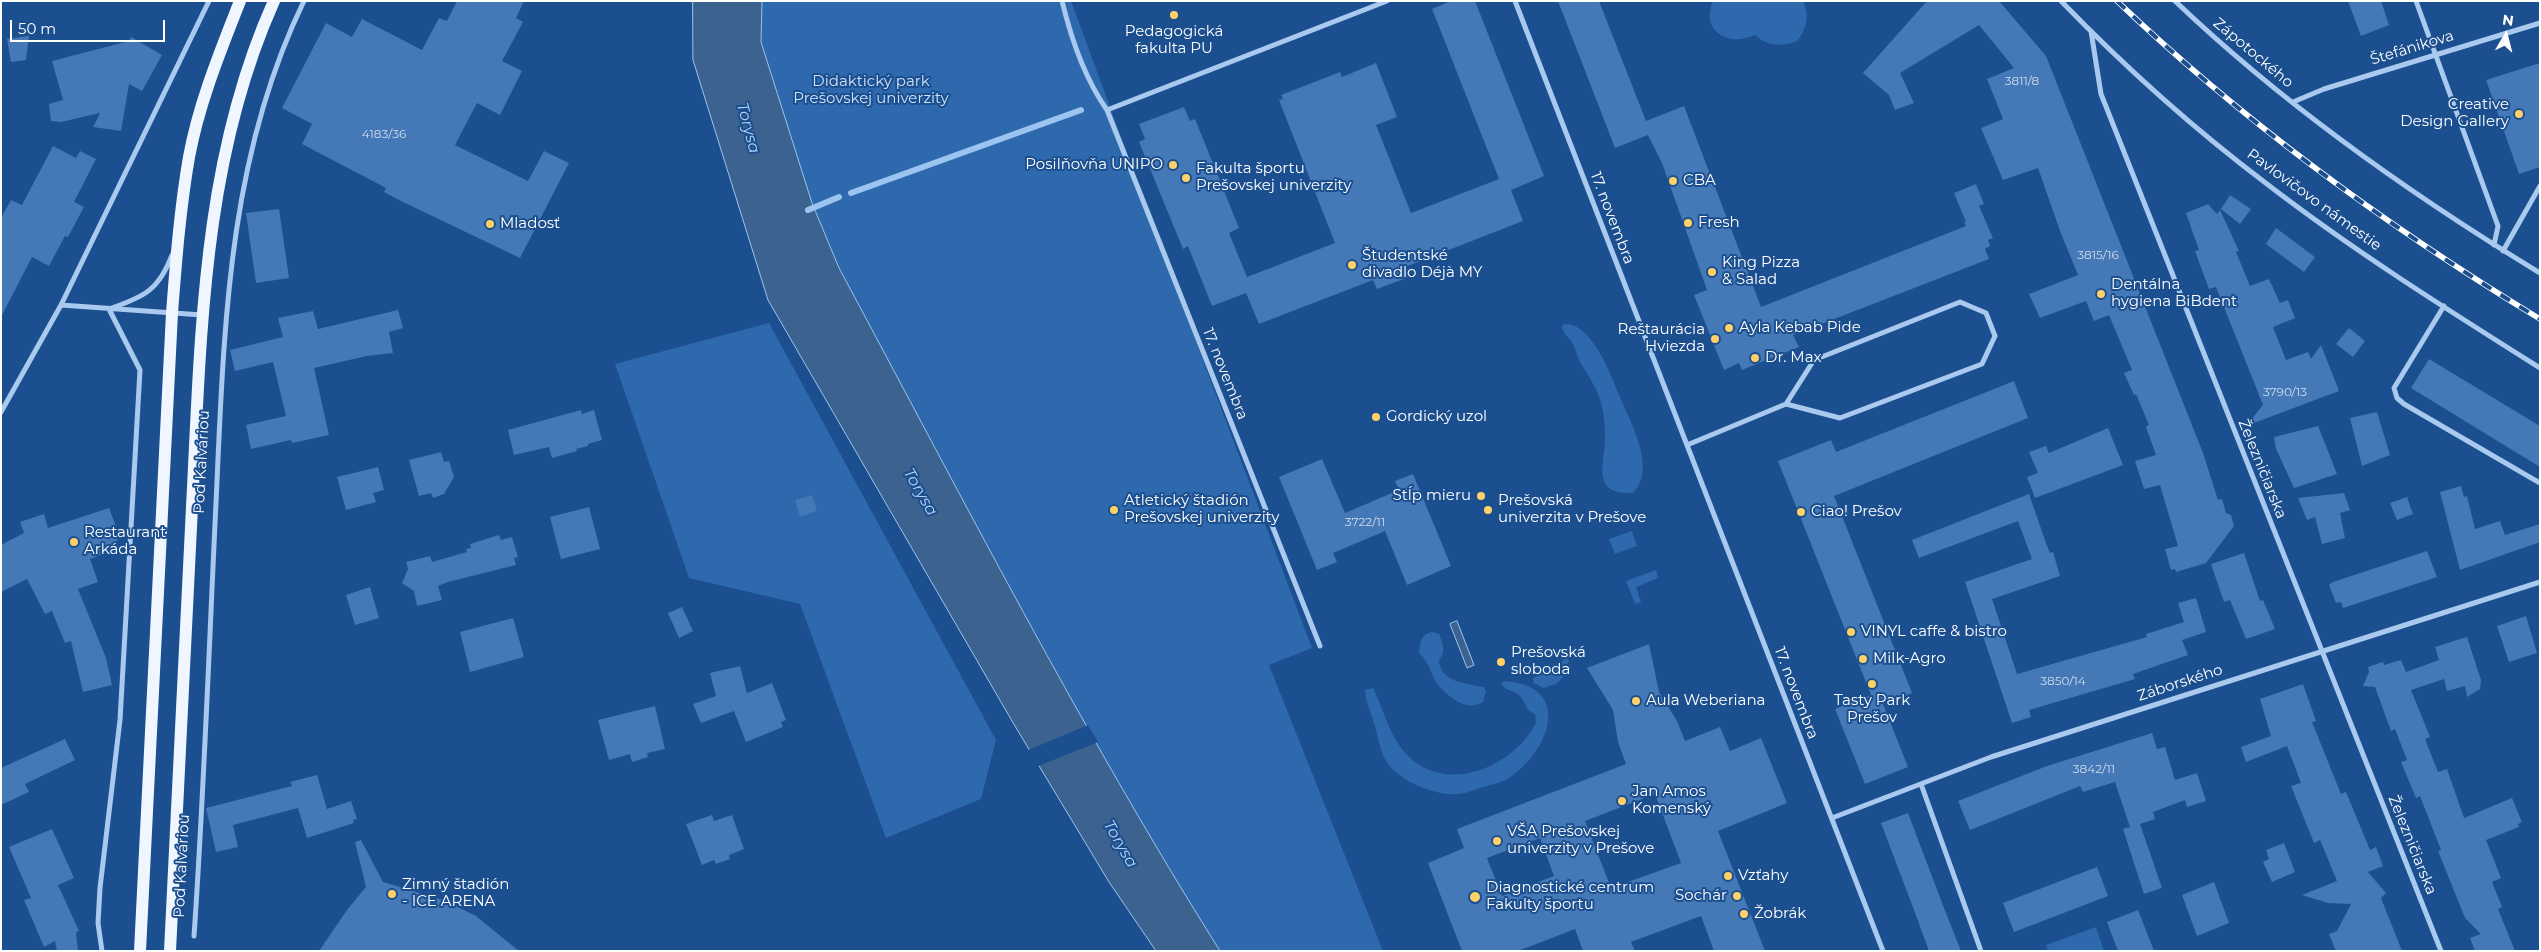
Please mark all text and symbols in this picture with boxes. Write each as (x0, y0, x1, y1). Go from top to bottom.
marker: Pedagogická fakulta PU (1168, 9, 1180, 21)
scale bar (12, 10, 168, 42)
north arrow (2481, 10, 2531, 60)
text: N (2501, 10, 2515, 30)
street label: Zápotockého (2209, 14, 2297, 92)
text: 50 m (18, 19, 56, 38)
place label: Pedagogická fakulta PU (1125, 23, 1223, 58)
street label: Štefánikova (2368, 27, 2456, 69)
park label: Didaktický park Prešovskej univerzity (793, 73, 949, 108)
house number: 3811/8 (2005, 74, 2039, 88)
place label: Creative Design Gallery (2400, 96, 2509, 131)
water label: Torysa (732, 100, 764, 156)
marker: Creative Design Gallery (2513, 108, 2525, 120)
house number: 4183/36 (362, 127, 406, 141)
street label: Pavlovičovo námestie (2243, 145, 2385, 255)
place label: Posilňovňa UNIPO (1025, 156, 1163, 174)
marker: Posilňovňa UNIPO (1167, 159, 1179, 171)
place label: Fakulta športu Prešovskej univerzity (1196, 160, 1351, 195)
street label: 17. novembra (1586, 169, 1638, 267)
marker: Fakulta športu Prešovskej univerzity (1180, 172, 1192, 184)
place label: CBA (1683, 172, 1716, 190)
marker: CBA (1667, 175, 1679, 187)
place label: Fresh (1698, 214, 1740, 232)
place label: Mladosť (500, 215, 560, 233)
marker: Fresh (1682, 217, 1694, 229)
marker: Mladosť (484, 218, 496, 230)
place label: Študentské divadlo Déjà MY (1362, 247, 1482, 282)
house number: 3815/16 (2077, 248, 2119, 262)
place label: King Pizza & Salad (1722, 254, 1800, 289)
marker: Študentské divadlo Déjà MY (1346, 259, 1358, 271)
marker: King Pizza & Salad (1706, 266, 1718, 278)
place label: Dentálna hygiena BiBdent (2111, 276, 2237, 311)
marker: Dentálna hygiena BiBdent (2095, 288, 2107, 300)
place label: Ayla Kebab Pide (1739, 319, 1861, 337)
place label: Reštaurácia Hviezda (1618, 321, 1705, 356)
marker: Ayla Kebab Pide (1723, 322, 1735, 334)
street label: 17. novembra (1198, 326, 1252, 422)
marker: Reštaurácia Hviezda (1709, 333, 1721, 345)
place label: Dr. Max (1765, 349, 1822, 367)
marker: Dr. Max (1749, 352, 1761, 364)
house number: 3790/13 (2263, 385, 2307, 399)
place label: Gordický uzol (1386, 408, 1487, 426)
street label: Pod Kalváriou (190, 410, 214, 514)
marker: Gordický uzol (1370, 411, 1382, 423)
street label: Železničiarska (2234, 417, 2290, 521)
water label: Torysa (899, 465, 941, 519)
place label: Stĺp mieru (1392, 487, 1471, 505)
marker: Stĺp mieru (1475, 490, 1487, 502)
place label: Atletický štadión Prešovskej univerzity (1124, 492, 1279, 527)
place label: Prešovská univerzita v Prešove (1498, 492, 1646, 527)
place label: Ciao! Prešov (1811, 503, 1902, 521)
marker: Atletický štadión Prešovskej univerzity (1108, 504, 1120, 516)
marker: Prešovská univerzita v Prešove (1482, 504, 1494, 516)
marker: Ciao! Prešov (1795, 506, 1807, 518)
house number: 3722/11 (1345, 515, 1385, 529)
place label: Restaurant Arkáda (84, 524, 166, 559)
marker: Restaurant Arkáda (68, 536, 80, 548)
place label: VINYL caffe & bistro (1861, 623, 2007, 641)
marker: VINYL caffe & bistro (1845, 626, 1857, 638)
place label: Prešovská sloboda (1511, 644, 1586, 679)
street label: 17. novembra (1770, 644, 1822, 742)
place label: Milk-Agro (1873, 650, 1946, 668)
marker: Milk-Agro (1857, 653, 1869, 665)
marker: Prešovská sloboda (1495, 656, 1507, 668)
street label: Záborského (2135, 661, 2225, 705)
house number: 3850/14 (2040, 674, 2086, 688)
marker: Tasty Park Prešov (1866, 678, 1878, 690)
place label: Aula Weberiana (1646, 692, 1765, 710)
place label: Tasty Park Prešov (1834, 692, 1910, 727)
marker: Aula Weberiana (1630, 695, 1642, 707)
house number: 3842/11 (2073, 762, 2115, 776)
place label: Jan Amos Komenský (1632, 783, 1711, 818)
street label: Železničiarska (2384, 793, 2440, 897)
marker: Jan Amos Komenský (1616, 795, 1628, 807)
street label: Pod Kalváriou (170, 814, 194, 918)
water label: Torysa (1099, 817, 1141, 871)
place label: VŠA Prešovskej univerzity v Prešove (1507, 823, 1654, 858)
marker: VŠA Prešovskej univerzity v Prešove (1491, 835, 1503, 847)
place label: Vzťahy (1738, 867, 1788, 885)
marker: Vzťahy (1722, 870, 1734, 882)
place label: Zimný štadión - ICE ARENA (402, 876, 509, 911)
place label: Diagnostické centrum Fakulty športu (1486, 879, 1654, 914)
place label: Sochár (1675, 887, 1727, 905)
marker: Zimný štadión - ICE ARENA (386, 888, 398, 900)
marker: Diagnostické centrum Fakulty športu (1468, 890, 1482, 904)
marker: Sochár (1731, 890, 1743, 902)
place label: Žobrák (1754, 905, 1806, 923)
marker: Žobrák (1738, 908, 1750, 920)

